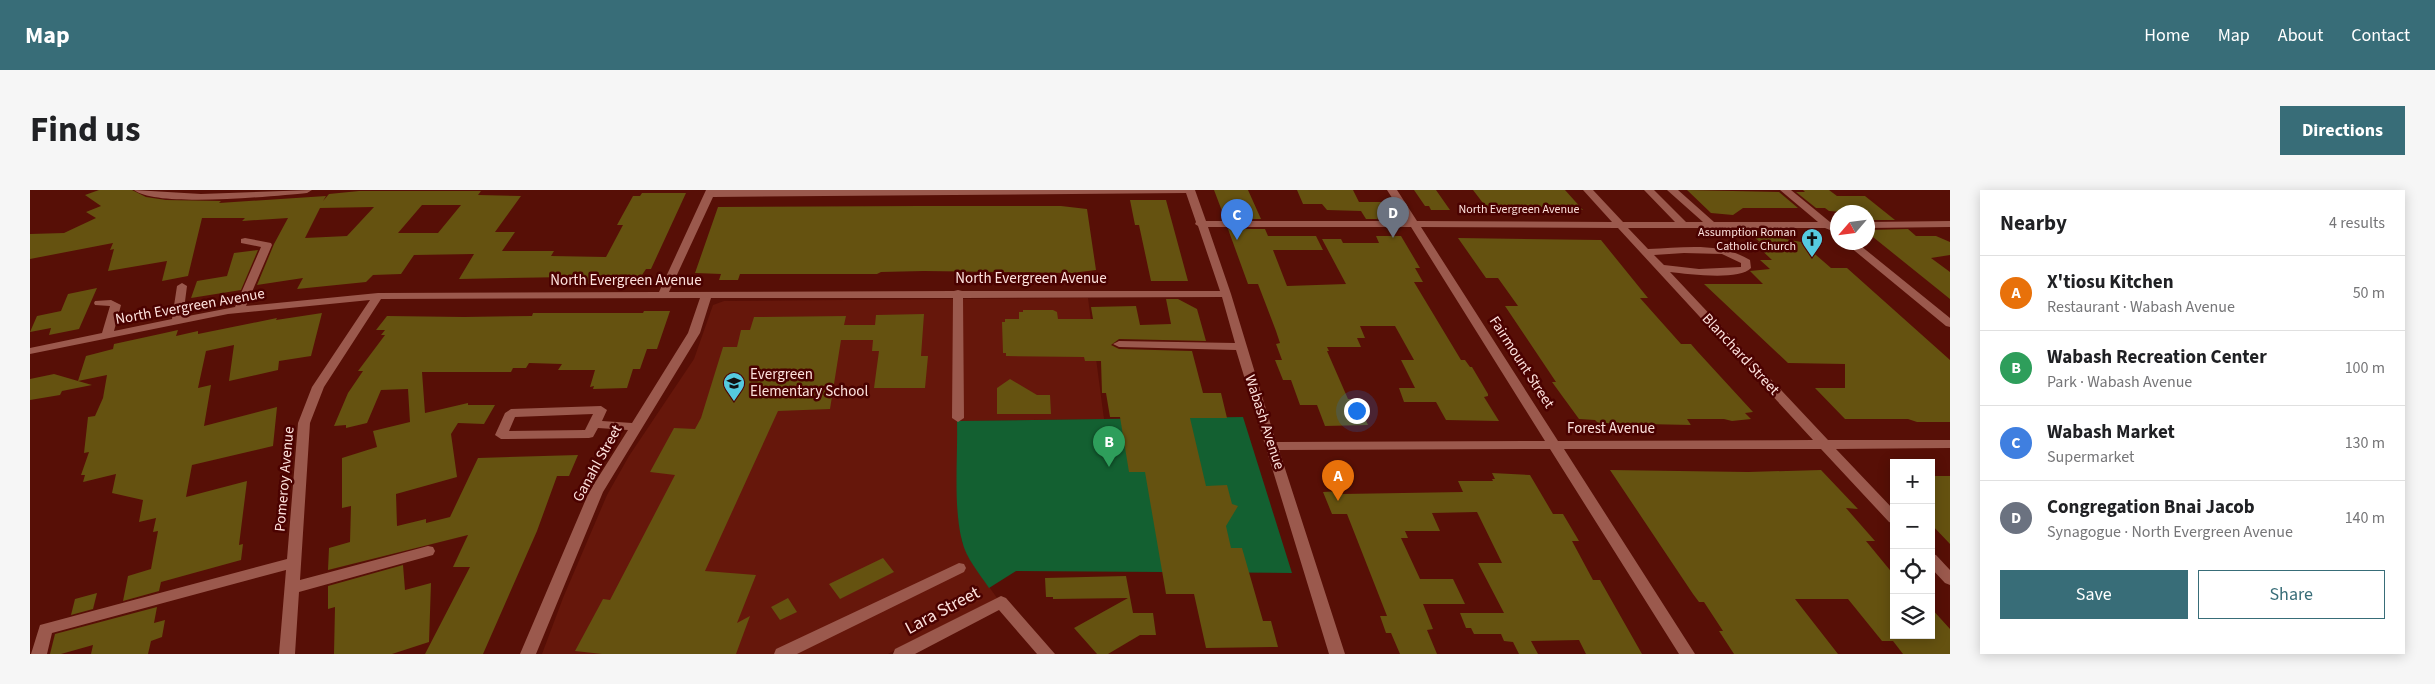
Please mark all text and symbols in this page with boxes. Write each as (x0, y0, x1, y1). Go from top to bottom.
text: Map (25, 18, 70, 53)
text: Home (2144, 23, 2190, 48)
text: Map (2218, 23, 2250, 48)
text: About (2278, 23, 2323, 48)
text: Contact (2351, 23, 2410, 48)
text: Find us (30, 105, 140, 155)
button: Directions (2280, 106, 2405, 155)
pin: D (1377, 197, 1409, 238)
pin: C (1221, 199, 1253, 240)
street label: North Evergreen Avenue (1458, 201, 1580, 218)
north arrow (1830, 205, 1875, 250)
text: Nearby (2000, 208, 2067, 238)
text: 4 results (2329, 212, 2385, 234)
place label: Assumption Roman Catholic Church (1698, 224, 1796, 255)
church icon: Assumption Roman Catholic Church (1800, 227, 1824, 258)
street label: North Evergreen Avenue (955, 268, 1107, 289)
text: X'tiosu Kitchen (2047, 269, 2174, 296)
street label: North Evergreen Avenue (550, 270, 702, 291)
text: A (2011, 282, 2021, 304)
text: 50 m (2353, 282, 2385, 304)
street label: North Evergreen Avenue (114, 283, 266, 330)
text: Restaurant · Wabash Avenue (2047, 296, 2235, 318)
street label: Blanchard Street (1697, 309, 1784, 400)
street label: Fairmount Street (1484, 312, 1559, 412)
text: Wabash Recreation Center (2047, 344, 2267, 371)
text: B (2011, 357, 2021, 379)
text: 100 m (2345, 357, 2385, 379)
place label: Evergreen Elementary School (750, 364, 868, 402)
school or university icon: Evergreen Elementary School (722, 371, 746, 402)
text: Park · Wabash Avenue (2047, 371, 2192, 393)
street label: Wabash Avenue (1239, 372, 1290, 472)
your location (1344, 398, 1370, 424)
street label: Forest Avenue (1567, 418, 1655, 439)
text: Wabash Market (2047, 419, 2175, 446)
street label: Ganahl Street (568, 421, 627, 506)
street label: Pomeroy Avenue (269, 426, 300, 533)
pin: B (1093, 426, 1125, 467)
text: C (2011, 432, 2021, 454)
text: 130 m (2345, 432, 2385, 454)
text: Supermarket (2047, 446, 2134, 468)
map controls (1890, 459, 1935, 639)
button: + (1890, 459, 1935, 504)
pin: A (1322, 460, 1354, 501)
text: Congregation Bnai Jacob (2047, 494, 2255, 521)
button: − (1890, 504, 1935, 549)
text: D (2011, 507, 2021, 529)
text: 140 m (2345, 507, 2385, 529)
text: Synagogue · North Evergreen Avenue (2047, 521, 2293, 543)
button: locate (1890, 549, 1935, 594)
button: Save (2000, 570, 2188, 619)
button: Share (2198, 570, 2385, 619)
street label: Lara Street (900, 580, 984, 641)
button: layers (1890, 594, 1935, 639)

